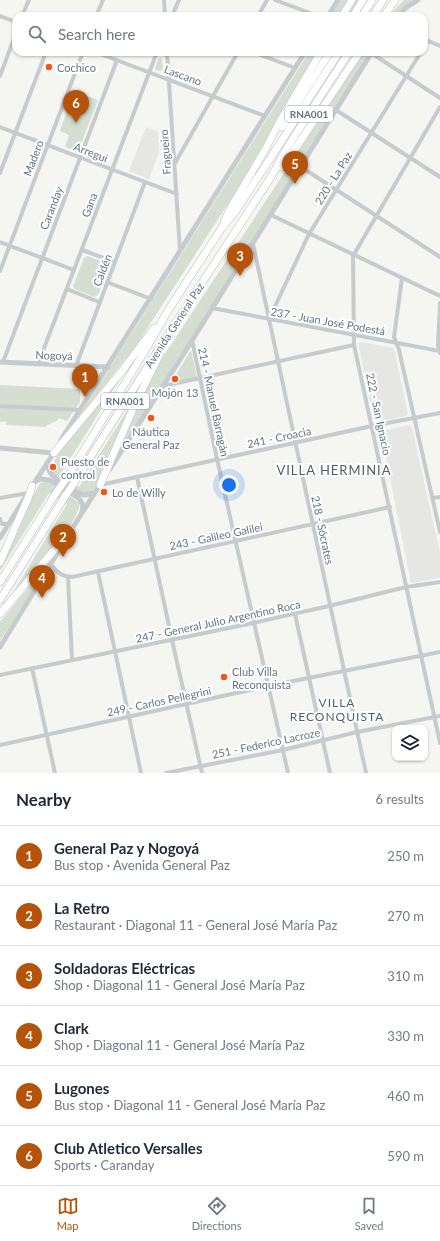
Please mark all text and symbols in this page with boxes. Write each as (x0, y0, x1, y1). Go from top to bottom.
search box (12, 12, 428, 56)
icon: search (26, 23, 48, 45)
text: Search here (58, 25, 135, 43)
place label: Cochico (57, 61, 96, 74)
marker: Cochico (44, 62, 54, 72)
street label: Lascano (162, 62, 204, 88)
pin: 6 (63, 90, 89, 123)
road number: RNA001 (285, 106, 333, 122)
street label: Fragueiro (157, 129, 173, 175)
street label: Madero (20, 138, 46, 178)
street label: Arregui (72, 140, 110, 165)
street label: 220 - La Paz (312, 149, 354, 207)
pin: 5 (282, 151, 308, 184)
street label: Caranday (37, 184, 65, 232)
street label: Gana (78, 191, 100, 219)
pin: 3 (227, 243, 253, 276)
street label: Caldén (90, 252, 114, 288)
street label: Avenida General Paz (142, 280, 206, 370)
street label: 237 - Juan José Podestá (270, 305, 386, 337)
street label: 214 - Manuel Barragán (196, 346, 232, 458)
street label: Nogoyá (35, 348, 73, 362)
pin: 1 (72, 364, 98, 397)
street label: 222 - San Ignacio (364, 372, 394, 456)
marker: Mojón 13 (170, 374, 180, 384)
place label: Mojón 13 (152, 386, 198, 399)
road number: RNA001 (101, 393, 149, 409)
marker: Náutica General Paz (146, 413, 156, 423)
street label: 241 - Croacia (246, 424, 312, 450)
place label: Náutica General Paz (122, 425, 180, 451)
place label: Puesto de control (61, 455, 109, 481)
marker: Puesto de control (48, 462, 58, 472)
district label: VILLA HERMINIA (276, 462, 392, 478)
your location (219, 475, 239, 495)
place label: Lo de Willy (112, 486, 166, 499)
marker: Lo de Willy (99, 487, 109, 497)
street label: 218 - Sócrates (309, 494, 337, 566)
street label: 243 - Galileo Galilei (168, 520, 264, 552)
pin: 2 (50, 524, 76, 557)
pin: 4 (29, 565, 55, 598)
street label: 247 - General Julio Argentino Roca (135, 597, 301, 645)
place label: Club Villa Reconquista (232, 665, 291, 691)
marker: Club Villa Reconquista (219, 672, 229, 682)
street label: 249 - Carlos Pellegrini (106, 684, 213, 718)
district label: VILLA RECONQUISTA (290, 695, 384, 724)
street label: 251 - Federico Lacroze (211, 725, 321, 761)
map controls (392, 725, 428, 761)
button: layers (392, 725, 428, 761)
text: Nearby (16, 789, 71, 810)
text: 6 results (376, 791, 424, 807)
text: General Paz y Nogoyá (54, 839, 199, 857)
text: 1 (25, 848, 33, 864)
text: 250 m (387, 848, 424, 864)
text: Bus stop · Avenida General Paz (54, 857, 230, 873)
text: La Retro (54, 899, 110, 917)
text: 2 (25, 908, 33, 924)
text: 270 m (387, 908, 424, 924)
text: Restaurant · Diagonal 11 - General José María Paz (54, 917, 337, 933)
text: Soldadoras Eléctricas (54, 959, 195, 977)
text: 3 (25, 968, 33, 984)
text: 310 m (387, 968, 424, 984)
text: Shop · Diagonal 11 - General José María Paz (54, 977, 305, 993)
text: Clark (54, 1019, 89, 1037)
text: 4 (25, 1028, 33, 1044)
text: 330 m (387, 1028, 424, 1044)
text: Shop · Diagonal 11 - General José María Paz (54, 1037, 305, 1053)
text: Lugones (54, 1079, 109, 1097)
text: 5 (25, 1088, 33, 1104)
text: 460 m (387, 1088, 424, 1104)
text: Bus stop · Diagonal 11 - General José María Paz (54, 1097, 325, 1113)
text: Club Atletico Versalles (54, 1139, 202, 1157)
text: 6 (25, 1148, 33, 1164)
text: 590 m (387, 1148, 424, 1164)
text: Sports · Caranday (54, 1157, 154, 1173)
tab: Map (57, 1195, 79, 1232)
tab: Directions (192, 1195, 241, 1232)
tab: Saved (355, 1195, 383, 1232)

